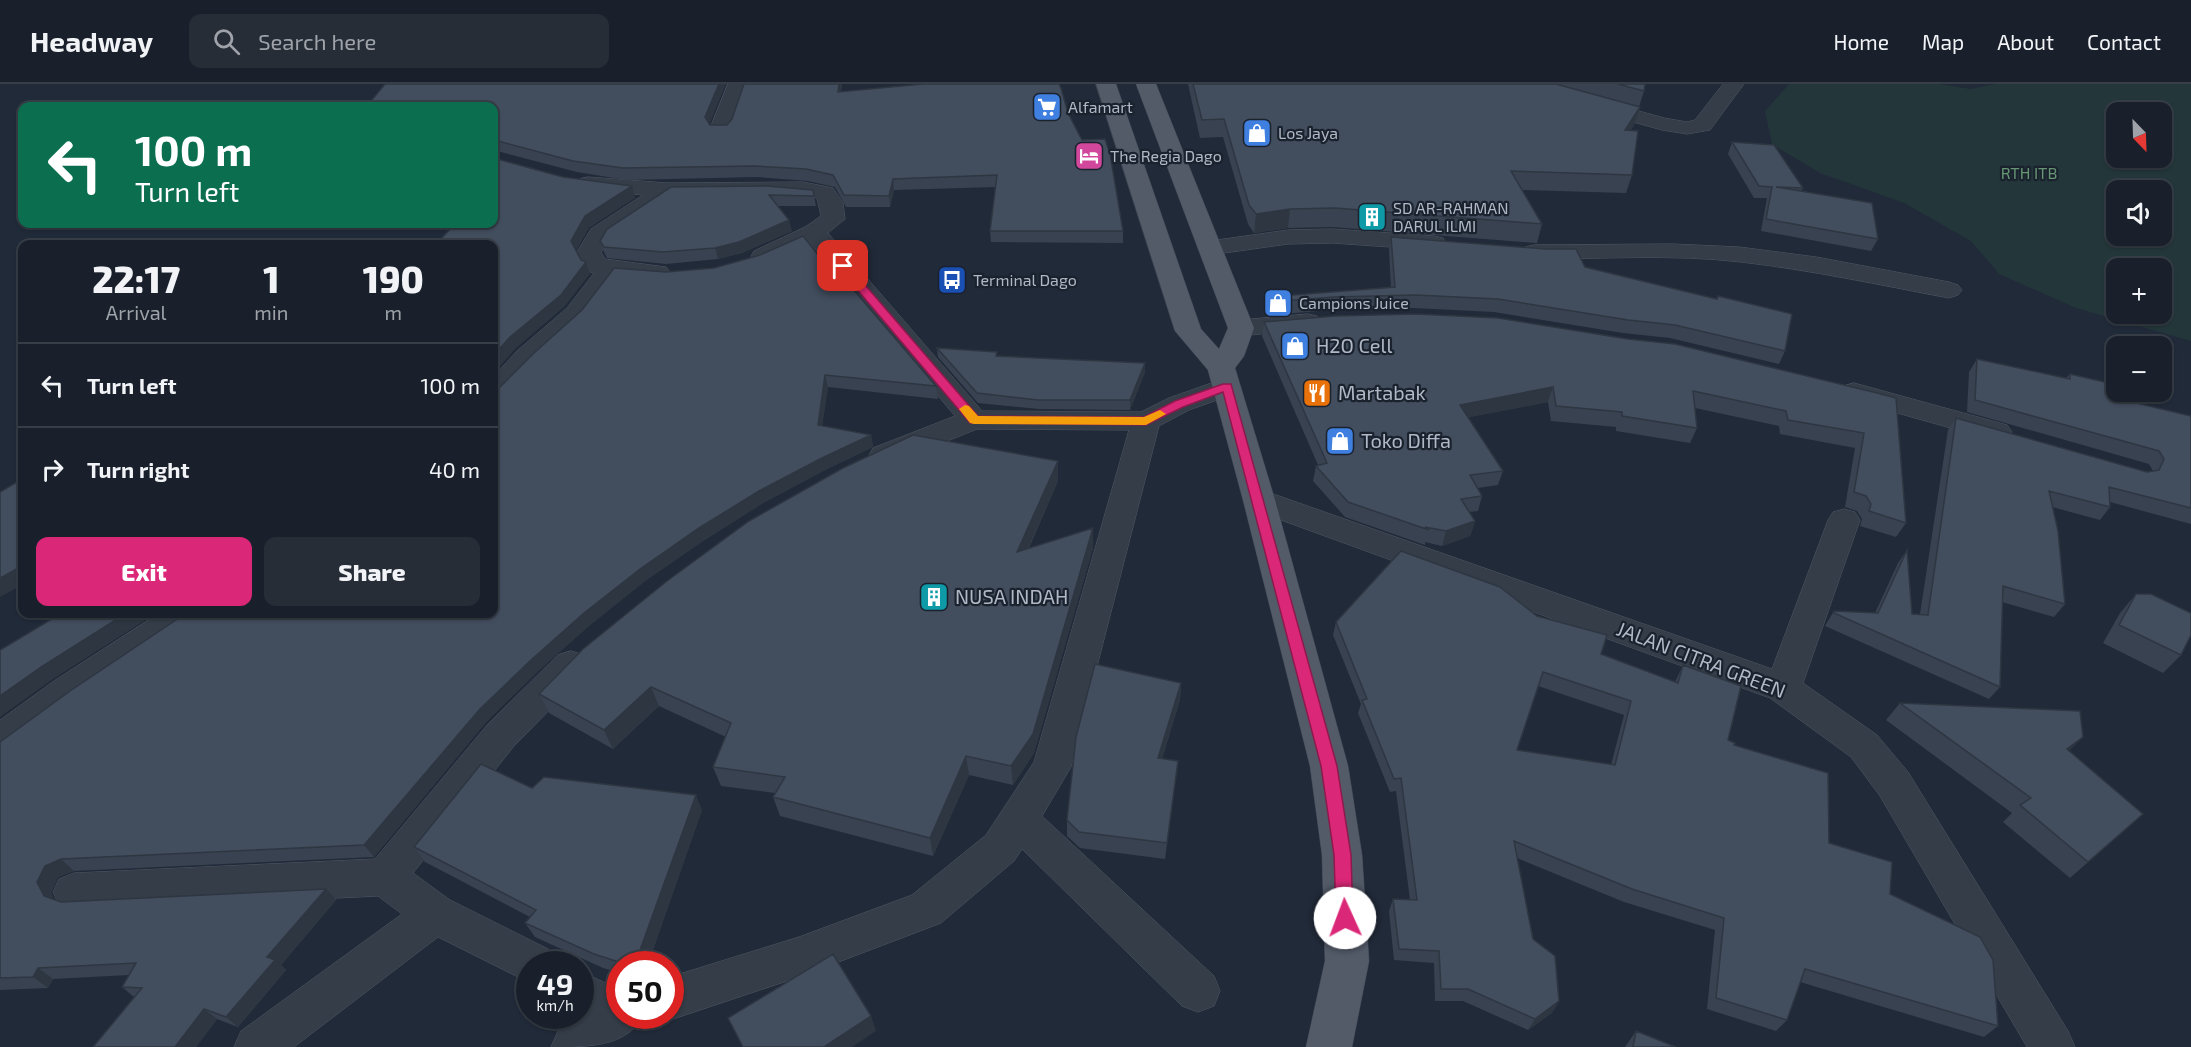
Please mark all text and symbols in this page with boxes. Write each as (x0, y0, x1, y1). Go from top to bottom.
search box (189, 14, 609, 68)
text: Headway (30, 24, 153, 58)
icon: search (210, 25, 243, 58)
text: Search here (258, 28, 376, 54)
text: Home (1833, 29, 1889, 54)
text: Map (1922, 29, 1964, 54)
text: About (1997, 29, 2054, 54)
text: Contact (2087, 29, 2161, 54)
supermarket icon: Alfamart (1031, 91, 1063, 123)
place label: Alfamart (1068, 97, 1133, 116)
north arrow (2106, 102, 2172, 168)
map controls (2106, 102, 2172, 402)
shop icon: Los Jaya (1241, 117, 1273, 149)
place label: Los Jaya (1278, 123, 1338, 142)
text: 100 m (135, 124, 252, 174)
icon: left (36, 126, 114, 204)
hotel icon: The Regia Dago (1073, 140, 1105, 172)
place label: The Regia Dago (1110, 146, 1222, 165)
park label: RTH ITB (2001, 163, 2057, 182)
text: Turn left (135, 175, 239, 207)
button: sound (2106, 180, 2172, 246)
place label: SD AR-RAHMAN DARUL ILMI (1393, 198, 1509, 235)
building icon: SD AR-RAHMAN DARUL ILMI (1356, 201, 1388, 233)
pin (817, 240, 868, 291)
icon: arrive (826, 249, 859, 282)
text: 22:17 (92, 257, 180, 300)
text: 1 (263, 257, 279, 300)
text: 190 (363, 257, 424, 300)
button: + (2106, 258, 2172, 324)
bus stop icon: Terminal Dago (936, 264, 968, 296)
place label: Terminal Dago (973, 270, 1077, 289)
shop icon: Campions Juice (1262, 287, 1294, 319)
place label: Campions Juice (1299, 293, 1409, 312)
text: Arrival (106, 300, 167, 324)
text: min (254, 300, 288, 324)
text: m (384, 300, 402, 324)
shop icon: H2O Cell (1279, 330, 1311, 362)
place label: H2O Cell (1316, 333, 1392, 357)
button: − (2106, 336, 2172, 402)
icon: left (36, 369, 69, 402)
text: Turn left (87, 372, 176, 398)
text: 100 m (421, 372, 480, 398)
restaurant icon: Martabak (1301, 377, 1333, 409)
place label: Martabak (1338, 380, 1426, 404)
shop icon: Toko Diffa (1324, 425, 1356, 457)
place label: Toko Diffa (1361, 428, 1451, 452)
icon: right (36, 453, 69, 486)
text: Turn right (87, 456, 189, 482)
text: 40 m (429, 456, 480, 482)
button: Exit (36, 537, 252, 606)
button: Share (264, 537, 480, 606)
building icon: NUSA INDAH (918, 581, 950, 613)
place label: NUSA INDAH (955, 584, 1068, 608)
street label: JALAN CITRA GREEN (1614, 616, 1789, 702)
position arrow (1313, 886, 1377, 950)
speed limit sign: 50 (606, 951, 684, 1029)
text: 49 (537, 965, 573, 1001)
text: km/h (536, 996, 574, 1014)

